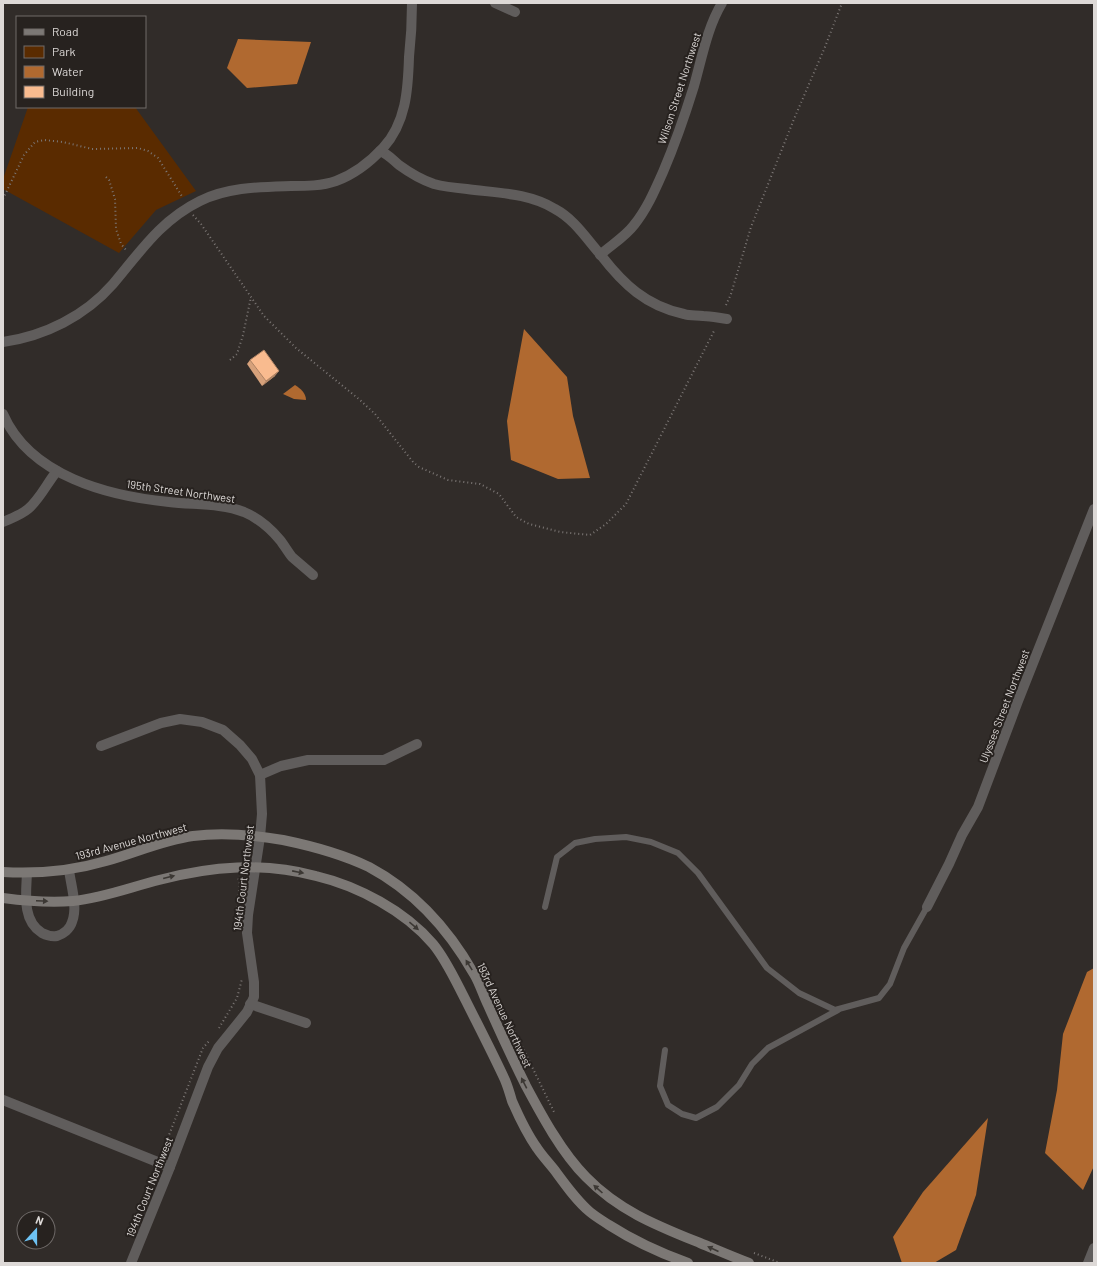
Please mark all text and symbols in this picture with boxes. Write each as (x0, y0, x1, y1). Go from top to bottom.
legend (16, 16, 146, 108)
text: Road (52, 24, 79, 38)
street label: Wilson Street Northwest (655, 30, 703, 146)
text: Park (52, 44, 76, 58)
text: Water (52, 64, 84, 78)
text: Building (52, 84, 94, 98)
street label: 195th Street Northwest (126, 477, 236, 505)
street label: Ulysses Street Northwest (976, 647, 1032, 765)
street label: 193rd Avenue Northwest (74, 820, 188, 862)
street label: 194th Court Northwest (230, 824, 256, 932)
one-way arrow (291, 869, 304, 875)
one-way arrow (163, 874, 175, 880)
one-way arrow (36, 898, 48, 905)
one-way arrow (408, 922, 419, 931)
one-way arrow (465, 959, 472, 971)
street label: 193rd Avenue Northwest (475, 960, 535, 1070)
one-way arrow (521, 1077, 528, 1088)
street label: 194th Court Northwest (123, 1135, 175, 1239)
one-way arrow (593, 1184, 603, 1193)
north arrow (16, 1210, 56, 1250)
text: N (34, 1213, 46, 1228)
one-way arrow (706, 1245, 718, 1251)

